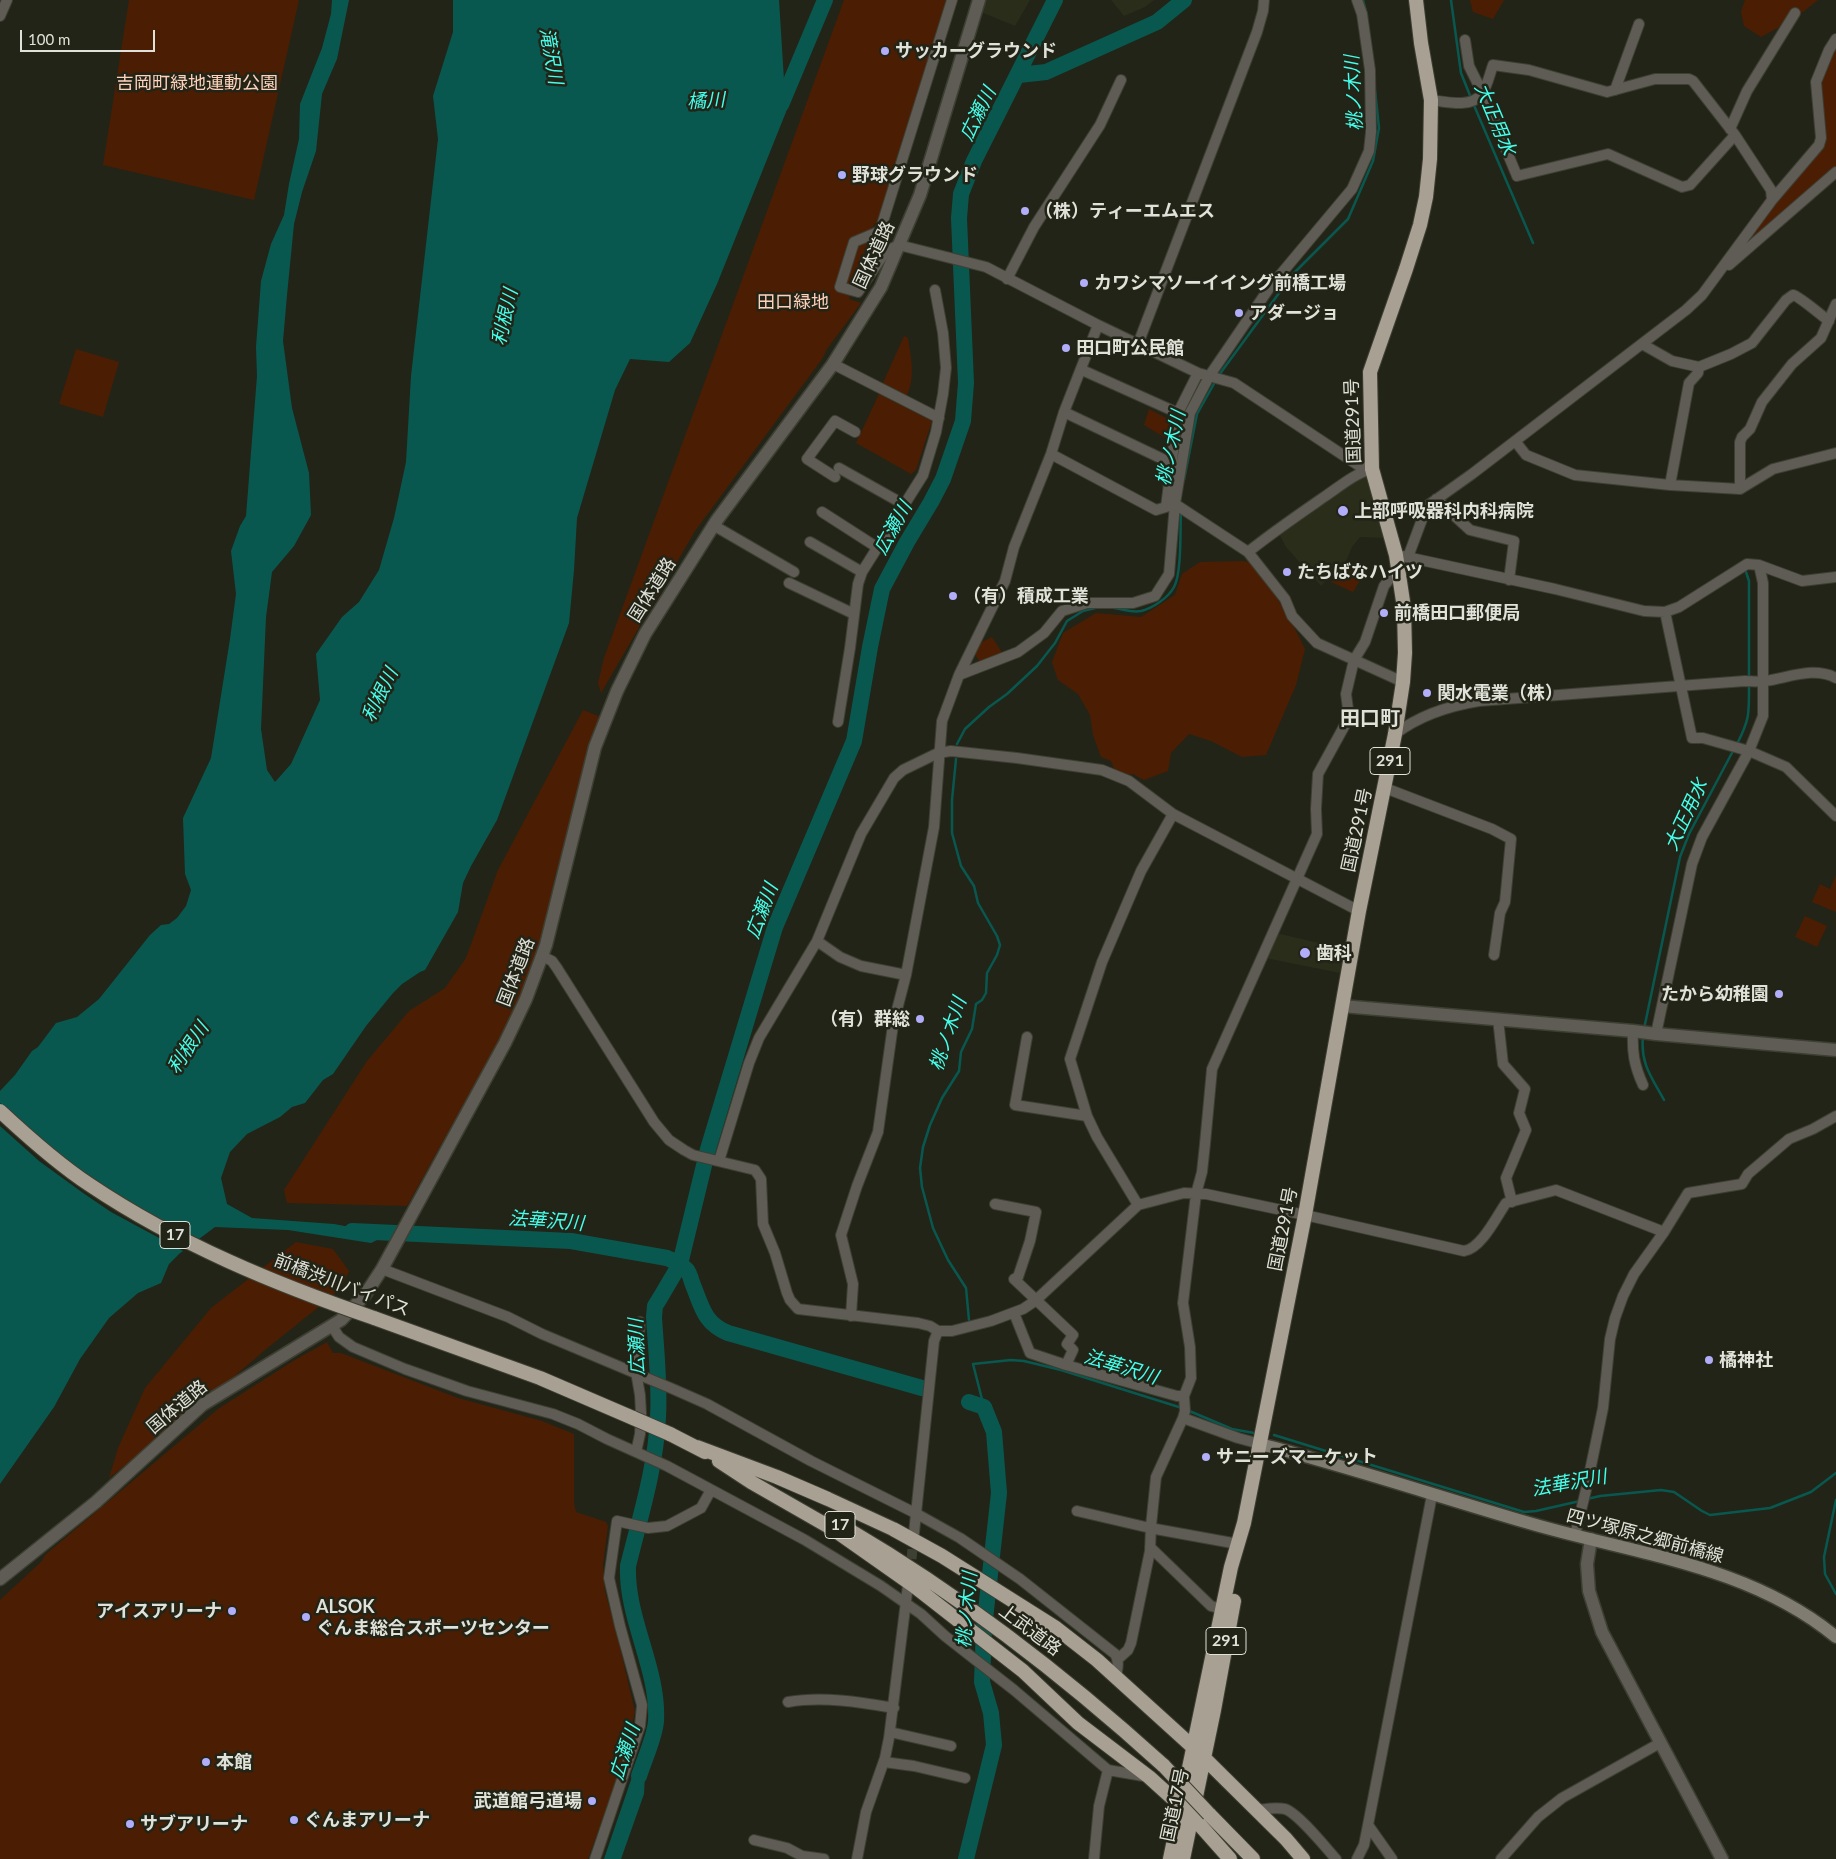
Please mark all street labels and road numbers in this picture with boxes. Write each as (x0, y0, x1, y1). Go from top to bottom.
street label: 国体道路 (849, 218, 899, 292)
street label: 国道291号 (1341, 378, 1365, 464)
street label: 国体道路 (624, 554, 680, 626)
road number: 291 (1370, 748, 1410, 774)
street label: 国道291号 (1338, 786, 1376, 874)
street label: 国体道路 (493, 935, 539, 1009)
street label: 国道291号 (1264, 1185, 1302, 1273)
road number: 17 (160, 1222, 190, 1248)
street label: 前橋渋川バイパス (271, 1249, 413, 1321)
street label: 国体道路 (142, 1376, 212, 1438)
street label: 四ツ塚原之郷前橋線 (1564, 1505, 1726, 1567)
road number: 17 (825, 1512, 855, 1538)
street label: 上武道路 (995, 1600, 1065, 1660)
road number: 291 (1206, 1628, 1246, 1654)
street label: 国道17号 (1157, 1766, 1193, 1844)

